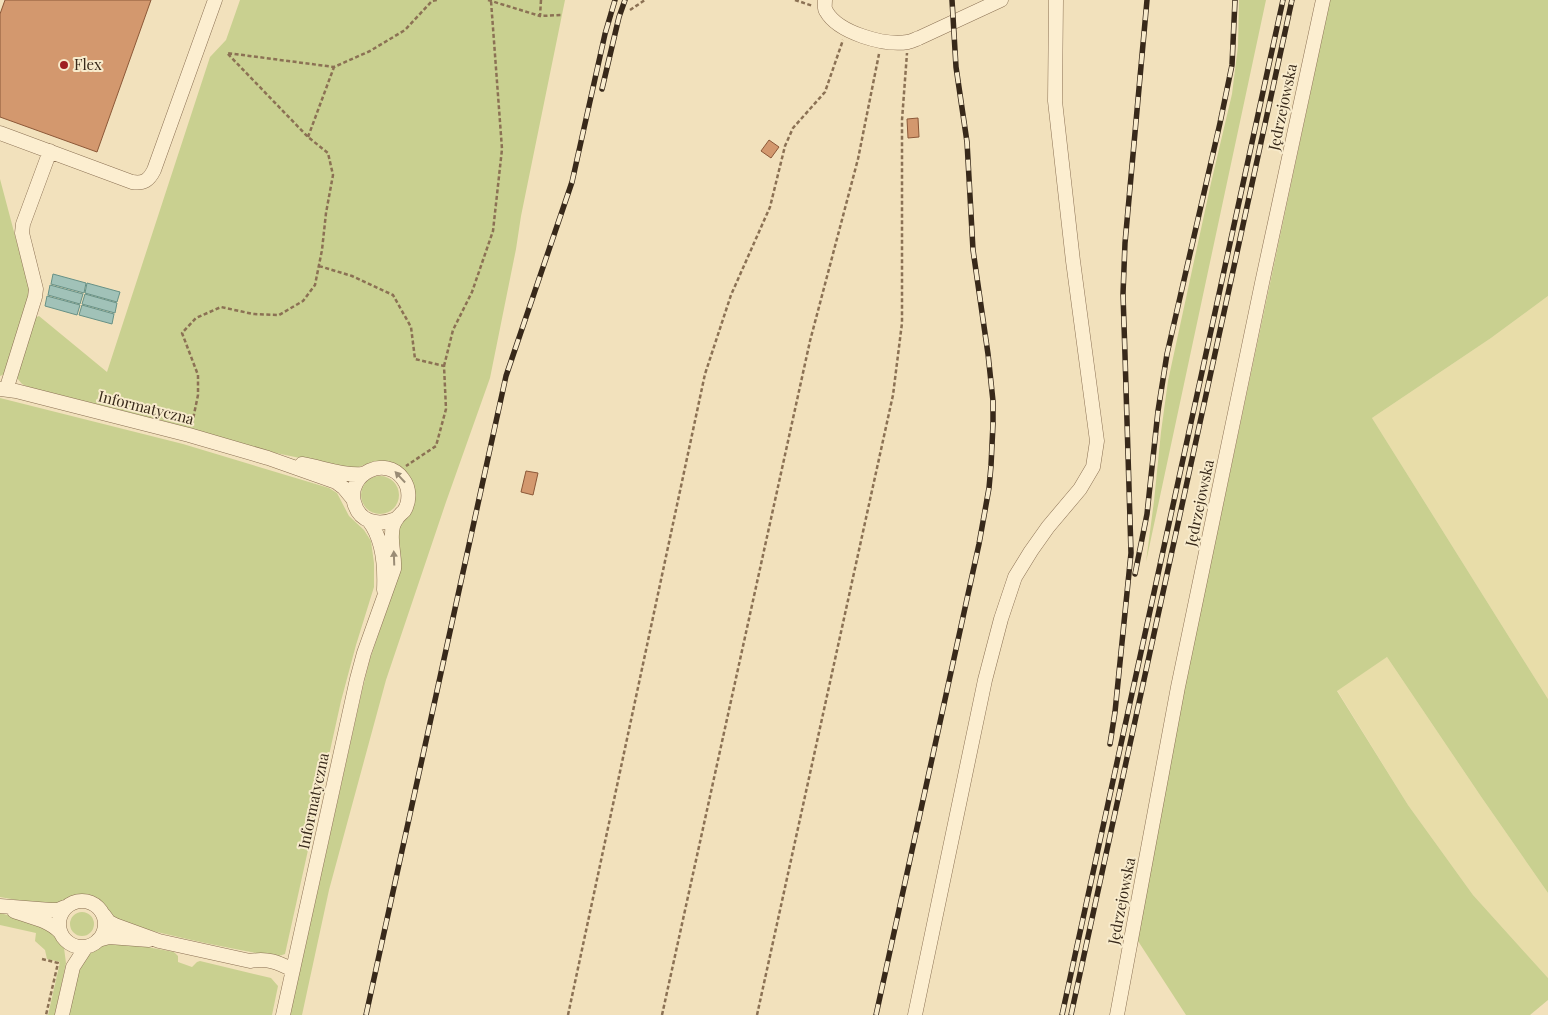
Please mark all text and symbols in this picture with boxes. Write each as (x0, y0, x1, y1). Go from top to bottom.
place label: Flex (74, 54, 102, 74)
marker: Flex (58, 59, 70, 71)
street label: Jędrzejowska (1263, 61, 1301, 153)
street label: Informatyczna (96, 385, 197, 429)
street label: Jędrzejowska (1180, 457, 1218, 549)
one-way arrow (394, 472, 406, 484)
one-way arrow (390, 550, 398, 566)
street label: Informatyczna (293, 750, 333, 851)
street label: Jędrzejowska (1103, 855, 1139, 947)

